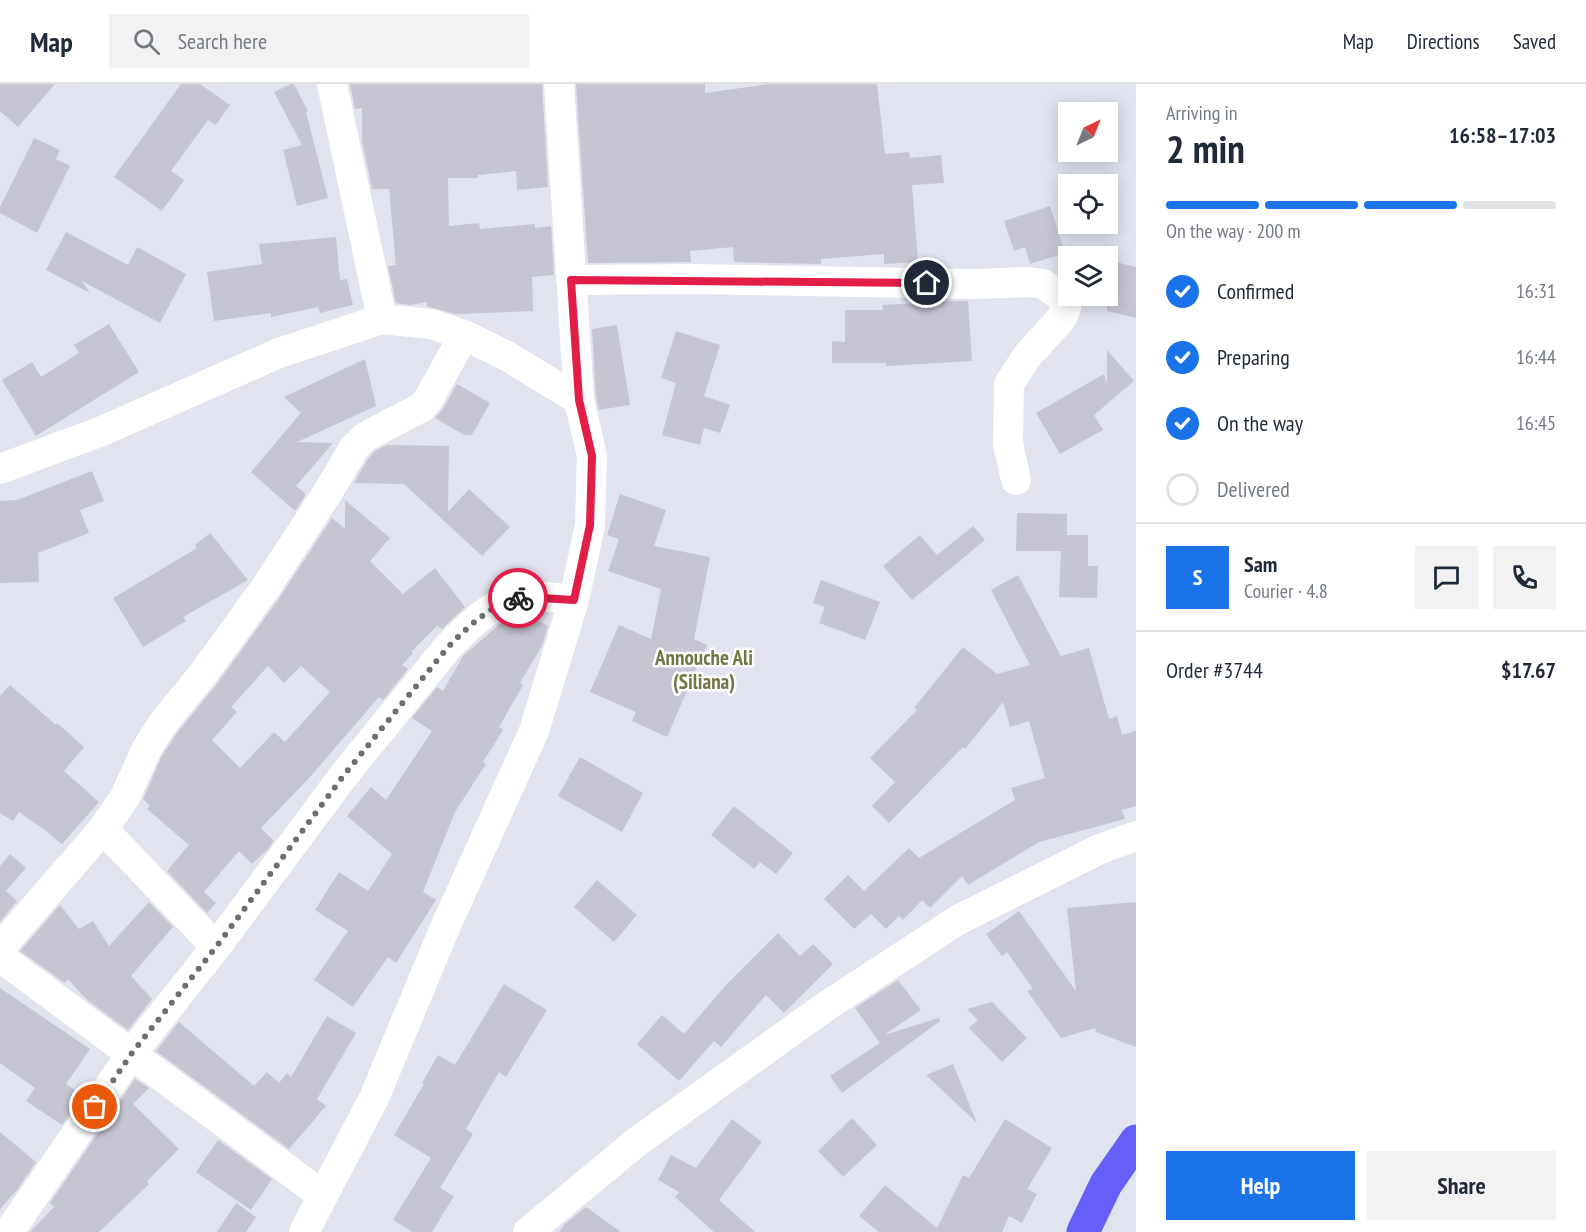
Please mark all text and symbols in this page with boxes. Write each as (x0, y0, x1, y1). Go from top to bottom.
search box (109, 14, 529, 68)
text: Map (30, 23, 73, 60)
icon: search (130, 25, 163, 58)
text: Search here (178, 27, 267, 55)
text: Map (1343, 28, 1374, 55)
text: Directions (1407, 28, 1480, 55)
text: Saved (1513, 28, 1556, 55)
text: Arriving in (1166, 100, 1238, 126)
north arrow (1058, 102, 1118, 162)
map controls (1058, 102, 1118, 306)
text: 16:58–17:03 (1449, 121, 1556, 149)
text: 2 min (1166, 123, 1245, 174)
button: locate (1058, 174, 1118, 234)
text: On the way · 200 m (1166, 218, 1301, 244)
button: layers (1058, 246, 1118, 306)
pin (901, 257, 952, 308)
icon: home (910, 266, 943, 299)
icon: check (1166, 275, 1199, 308)
text: Confirmed (1217, 277, 1294, 305)
text: 16:31 (1516, 278, 1556, 304)
icon: check (1166, 341, 1199, 374)
text: Preparing (1217, 343, 1290, 371)
text: 16:44 (1516, 344, 1556, 370)
icon: check (1166, 407, 1199, 440)
text: On the way (1217, 409, 1303, 437)
text: 16:45 (1516, 410, 1556, 436)
text: Delivered (1217, 475, 1290, 503)
button: chat (1415, 546, 1478, 609)
button: phone (1493, 546, 1556, 609)
text: Sam (1244, 550, 1277, 578)
text: S (1193, 563, 1202, 591)
courier (488, 568, 548, 628)
text: Courier · 4.8 (1244, 578, 1328, 604)
icon: bike (502, 582, 535, 615)
district label: Annouche Ali (Siliana) (654, 644, 753, 695)
text: Order #3744 (1166, 656, 1263, 684)
text: $17.67 (1501, 656, 1556, 684)
pin (69, 1081, 120, 1132)
icon: bag (78, 1090, 111, 1123)
button: Help (1166, 1151, 1355, 1220)
button: Share (1367, 1151, 1556, 1220)

